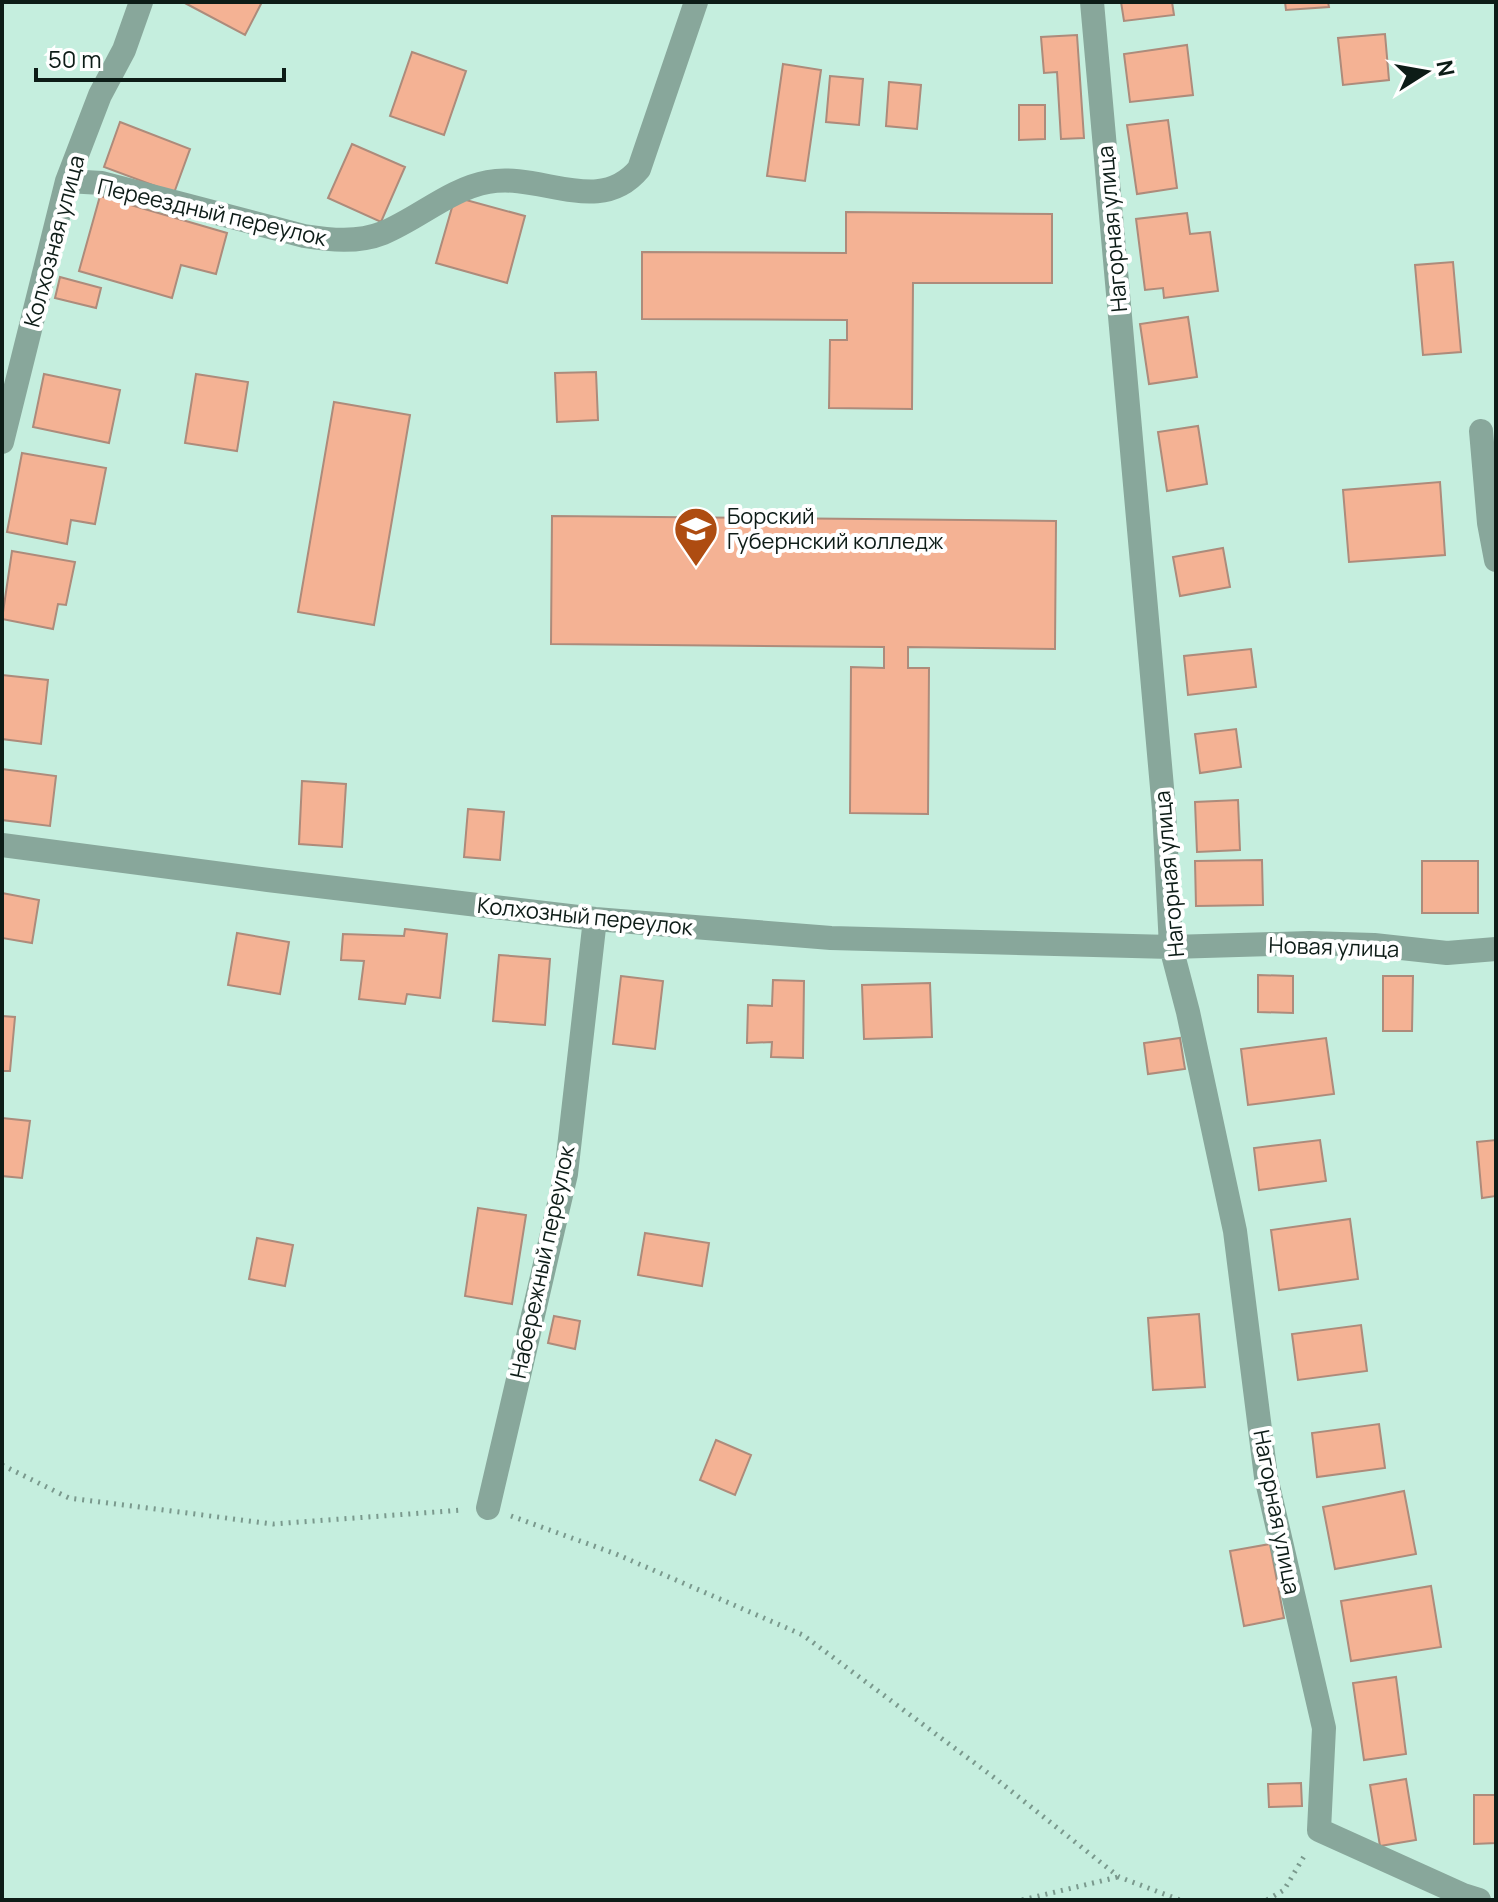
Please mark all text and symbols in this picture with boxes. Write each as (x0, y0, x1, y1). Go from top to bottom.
scale bar (36, 32, 284, 82)
north arrow (1386, 32, 1466, 112)
text: 50 m (48, 42, 102, 75)
text: N (1429, 58, 1462, 79)
street label: Нагорная улица (1090, 144, 1134, 314)
street label: Колхозная улица (17, 152, 91, 330)
street label: Переездный переулок (95, 171, 330, 253)
place label: Борский Губернский колледж (727, 501, 944, 556)
school or university icon: Борский Губернский колледж (672, 505, 720, 568)
street label: Нагорная улица (1147, 789, 1191, 959)
street label: Колхозный переулок (476, 890, 695, 942)
street label: Новая улица (1268, 930, 1400, 964)
street label: Набережный переулок (503, 1142, 582, 1381)
street label: Нагорная улица (1246, 1427, 1308, 1597)

